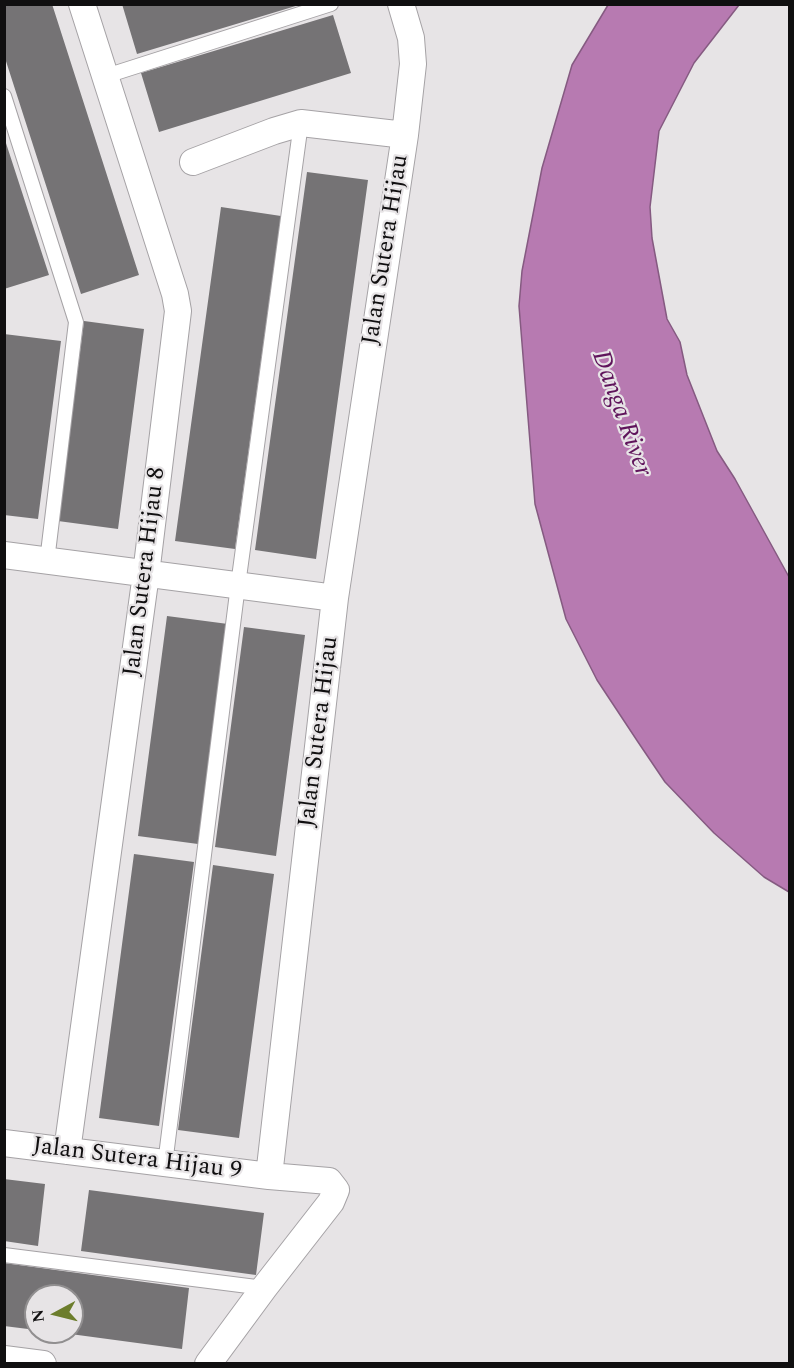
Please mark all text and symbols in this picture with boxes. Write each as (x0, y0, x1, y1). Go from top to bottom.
street label: Jalan Sutera Hijau (358, 153, 416, 347)
water label: Danga River (583, 347, 657, 481)
street label: Jalan Sutera Hijau 8 (119, 466, 173, 678)
street label: Jalan Sutera Hijau (294, 635, 346, 829)
street label: Jalan Sutera Hijau 9 (31, 1133, 243, 1187)
north arrow (24, 1284, 84, 1344)
text: N (25, 1308, 51, 1324)

